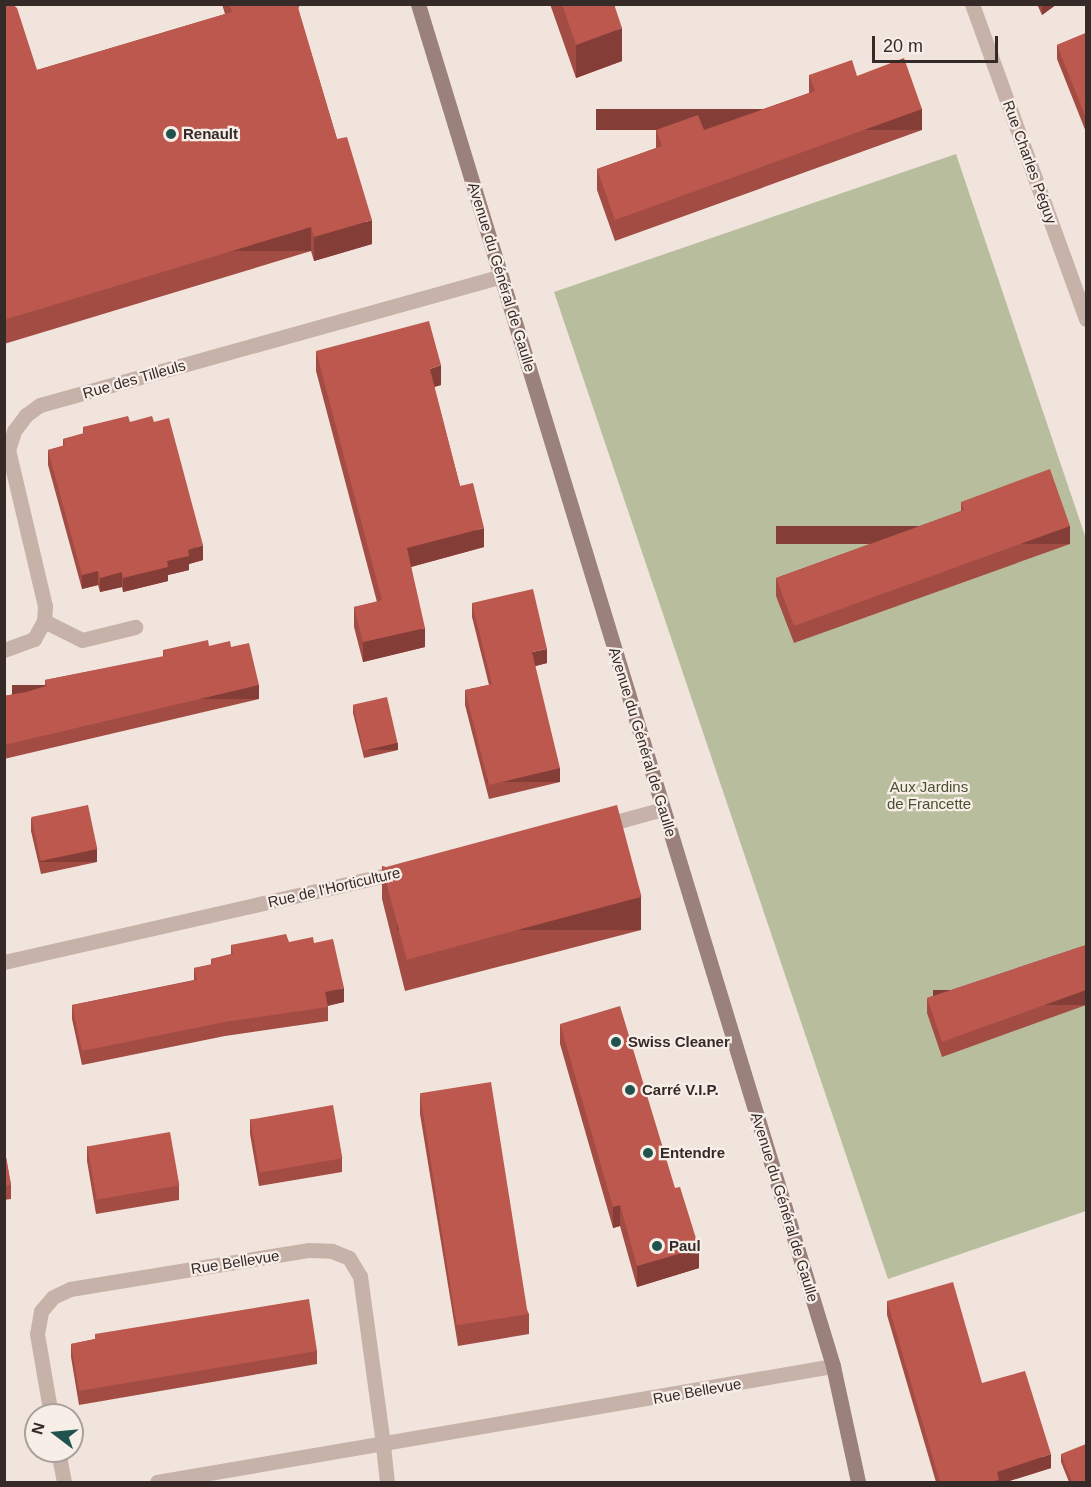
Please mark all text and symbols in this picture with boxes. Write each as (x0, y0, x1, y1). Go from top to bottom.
scale bar (875, 24, 1001, 62)
text: 20 m (883, 36, 923, 56)
street label: Rue Charles Péguy (999, 98, 1061, 226)
place label: Renault (183, 125, 238, 143)
marker: Renault (164, 127, 178, 141)
street label: Avenue du Général de Gaulle (465, 180, 539, 374)
street label: Rue des Tilleuls (80, 356, 188, 402)
street label: Avenue du Général de Gaulle (606, 645, 680, 839)
park label: Aux Jardins de Francette (887, 777, 971, 812)
street label: Rue de l'Horticulture (266, 863, 402, 911)
place label: Swiss Cleaner (628, 1033, 730, 1051)
marker: Swiss Cleaner (609, 1035, 623, 1049)
place label: Carré V.I.P. (642, 1081, 719, 1099)
marker: Carré V.I.P. (623, 1083, 637, 1097)
street label: Avenue du Général de Gaulle (748, 1110, 822, 1304)
place label: Entendre (660, 1144, 725, 1162)
marker: Entendre (641, 1146, 655, 1160)
place label: Paul (669, 1237, 701, 1255)
marker: Paul (650, 1239, 664, 1253)
street label: Rue Bellevue (190, 1246, 280, 1278)
street label: Rue Bellevue (652, 1374, 742, 1408)
north arrow (24, 1403, 84, 1463)
text: N (28, 1421, 48, 1436)

